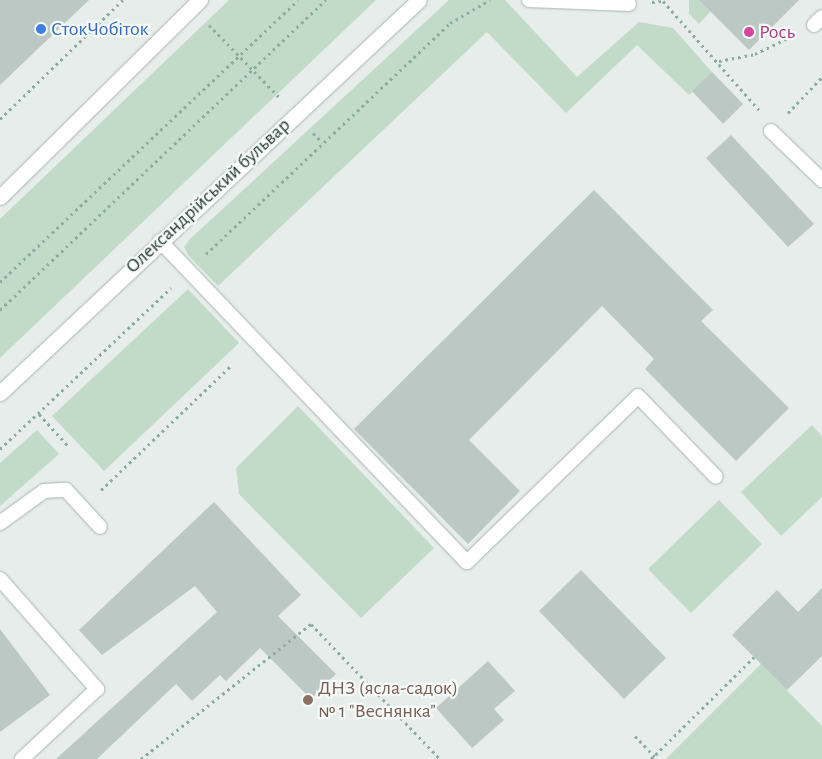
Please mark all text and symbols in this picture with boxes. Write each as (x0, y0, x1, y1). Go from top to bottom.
place label: СтокЧобіток (51, 17, 149, 41)
place label: Рось (759, 20, 795, 44)
marker: СтокЧобіток (35, 23, 47, 35)
marker: Рось (743, 26, 755, 38)
street label: Олександрійський бульвар (121, 113, 295, 279)
place label: ДНЗ (ясла-садок) № 1 "Веснянка" (318, 676, 458, 723)
marker: ДНЗ (ясла-садок) № 1 "Веснянка" (302, 694, 314, 706)

